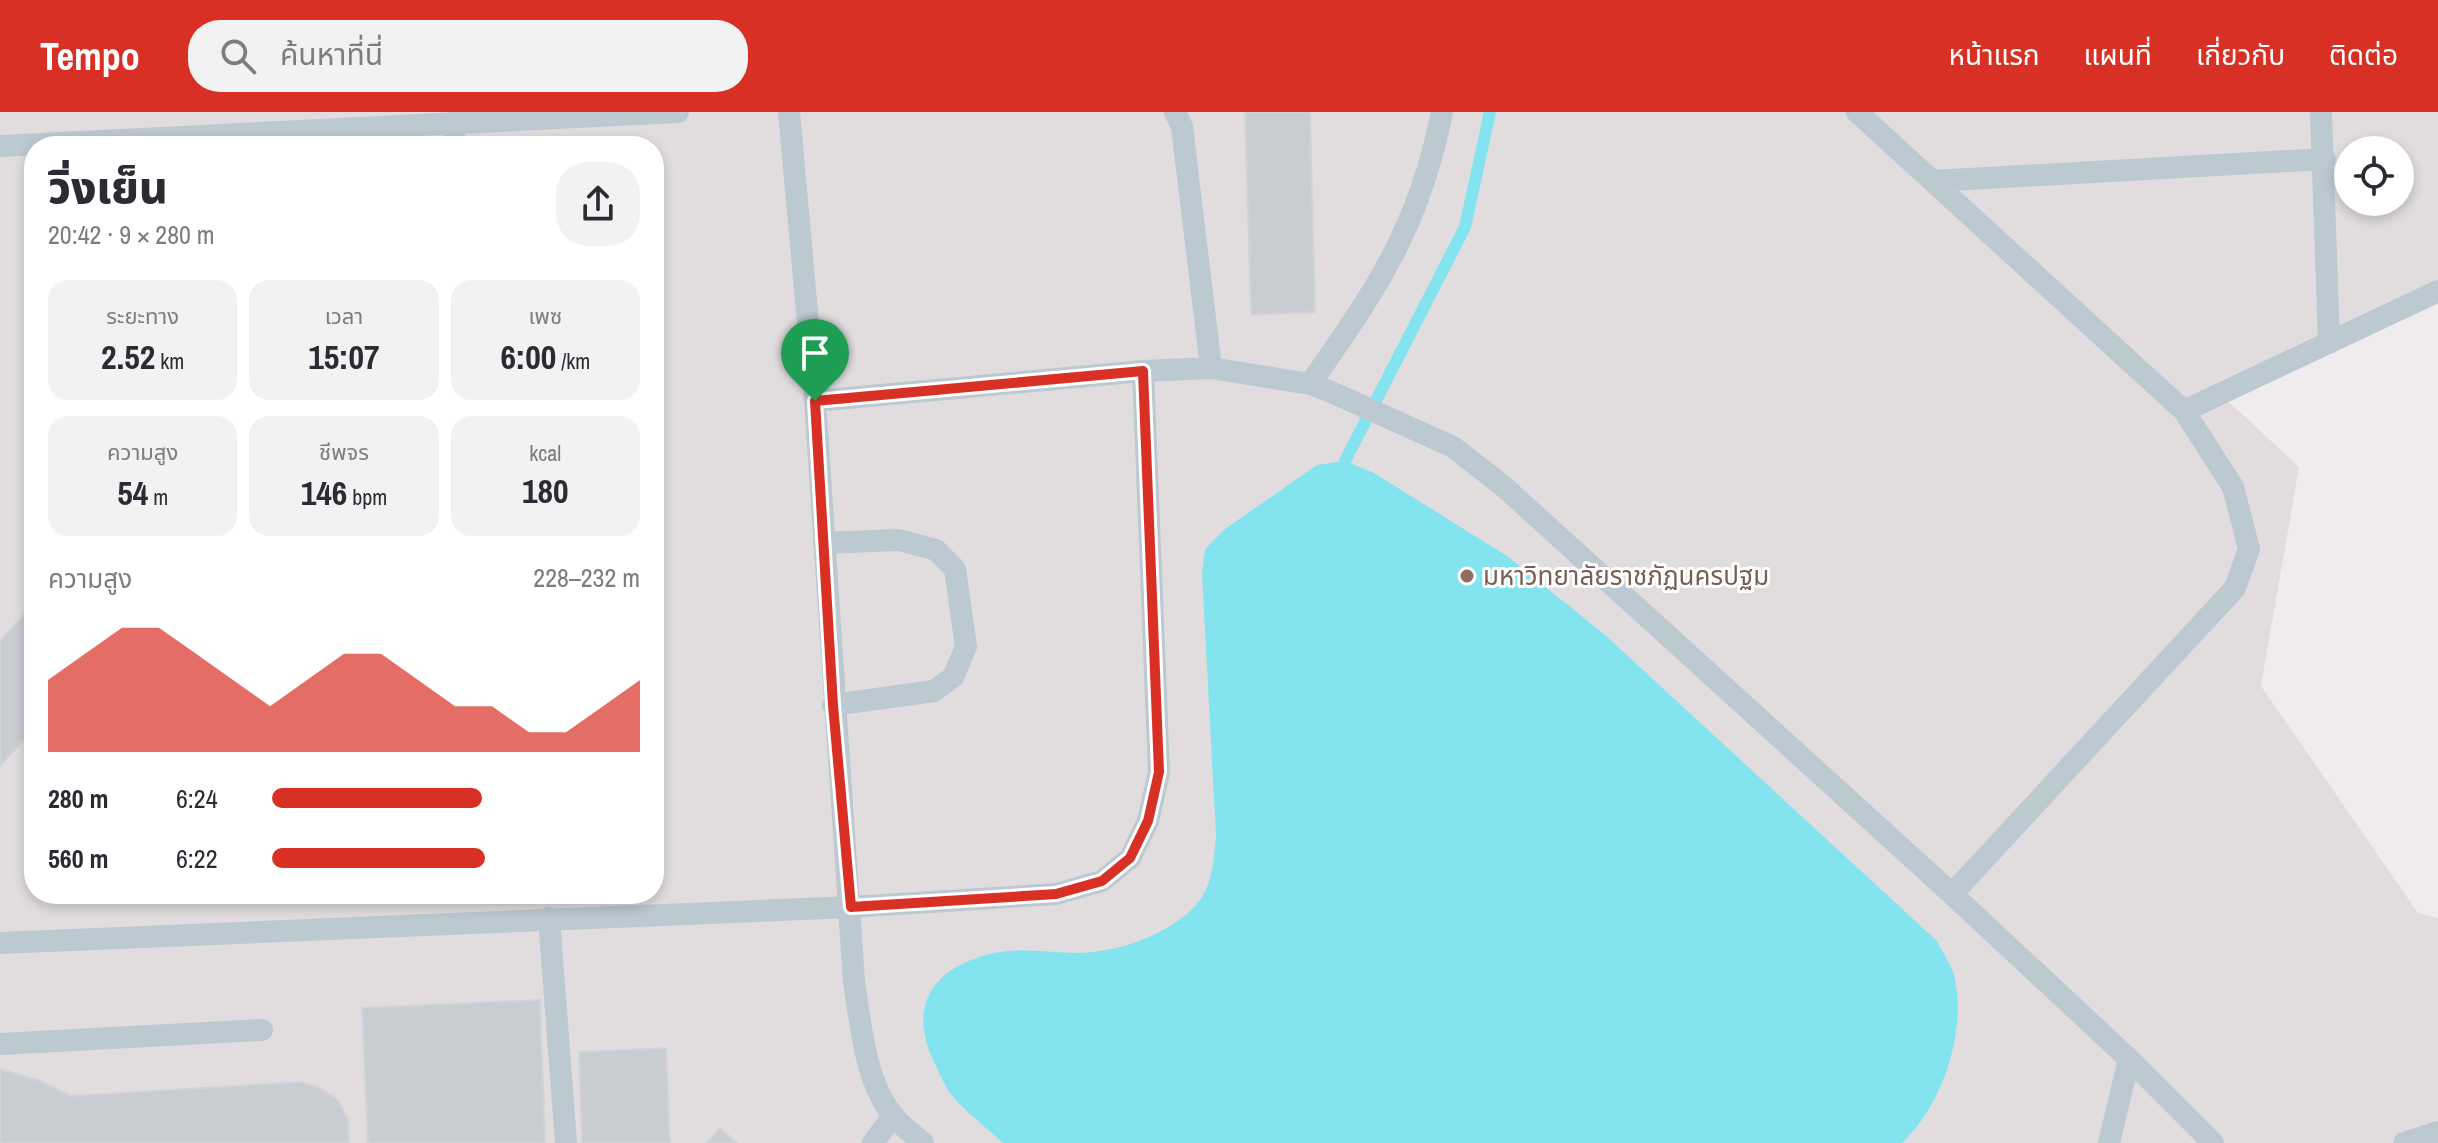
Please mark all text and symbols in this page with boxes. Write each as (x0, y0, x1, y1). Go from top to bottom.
search box (188, 20, 748, 92)
text: Tempo (40, 31, 140, 82)
icon: search (216, 34, 260, 78)
text: ค้นหาที่นี่ (280, 34, 383, 74)
text: หน้าแรก (1949, 36, 2040, 74)
text: แผนที่ (2084, 36, 2152, 74)
text: เกี่ยวกับ (2196, 36, 2285, 74)
text: ติดต่อ (2329, 36, 2398, 74)
map controls (2334, 136, 2414, 216)
button: locate (2334, 136, 2414, 216)
text: วิ่งเย็น (48, 157, 168, 217)
button: share (556, 162, 640, 246)
text: 20:42 · 9 × 280 m (48, 217, 215, 252)
text: ระยะทาง (106, 301, 179, 331)
text: เวลา (325, 301, 363, 331)
text: เพซ (529, 301, 562, 331)
pin (781, 319, 849, 401)
icon: arrive (793, 331, 837, 375)
text: 2.52 (101, 334, 155, 380)
text: 15:07 (308, 334, 380, 380)
text: 6:00 (500, 334, 556, 380)
text: km (155, 346, 184, 376)
text: /km (556, 346, 590, 376)
text: ความสูง (107, 437, 178, 467)
text: ชีพจร (319, 437, 369, 467)
text: kcal (529, 438, 561, 468)
text: 180 (522, 468, 569, 514)
text: 54 (117, 470, 148, 516)
text: 146 (301, 470, 347, 516)
text: m (148, 482, 168, 512)
text: bpm (347, 482, 387, 512)
place label: มหาวิทยาลัยราชภัฏนครปฐม (1483, 558, 1769, 593)
text: 228–232 m (533, 560, 640, 595)
text: ความสูง (48, 561, 132, 596)
marker: มหาวิทยาลัยราชภัฏนครปฐม (1458, 567, 1476, 585)
text: 280 m (48, 781, 108, 816)
text: 6:24 (176, 781, 218, 816)
text: 560 m (48, 841, 108, 876)
text: 6:22 (176, 841, 218, 876)

